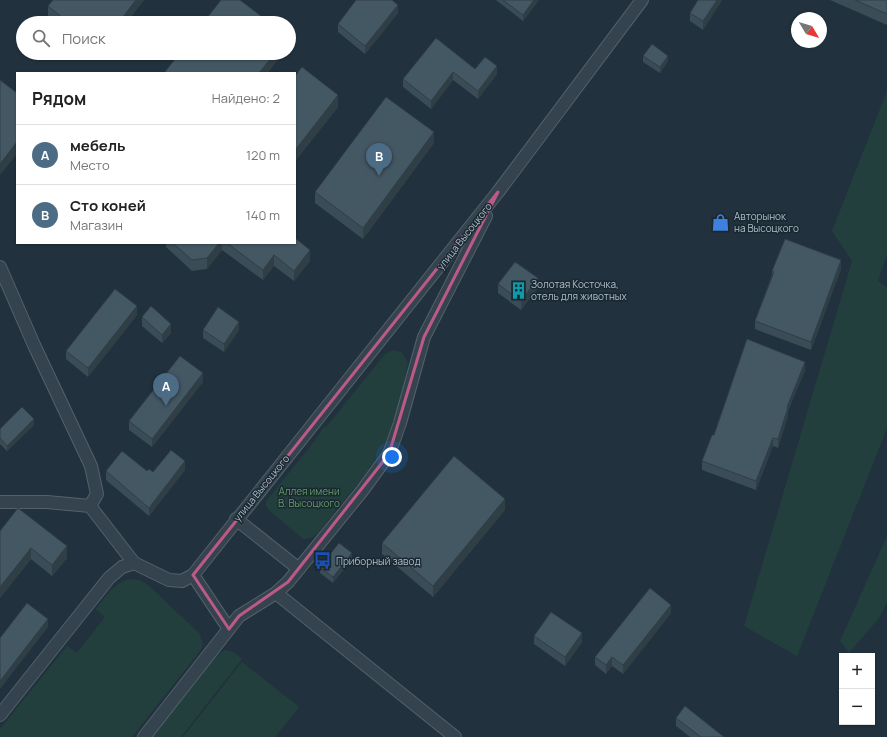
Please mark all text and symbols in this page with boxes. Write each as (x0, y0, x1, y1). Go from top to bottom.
north arrow (791, 12, 827, 48)
search box (16, 16, 296, 60)
icon: search (30, 27, 52, 49)
text: Поиск (62, 28, 106, 49)
text: Рядом (32, 87, 86, 110)
text: Найдено: 2 (212, 89, 280, 107)
text: мебель (70, 135, 126, 156)
pin: B (366, 143, 392, 176)
text: A (41, 146, 49, 164)
text: 120 m (246, 146, 280, 164)
text: Место (70, 156, 110, 174)
text: Сто коней (70, 195, 146, 216)
street label: улица Высоцкого (433, 199, 495, 273)
text: B (41, 206, 49, 224)
text: 140 m (246, 206, 280, 224)
place label: Авторынок на Высоцкого (734, 209, 799, 235)
shop icon: Авторынок на Высоцкого (711, 212, 731, 232)
text: Магазин (70, 216, 123, 234)
place label: Золотая Косточка, отель для животных (531, 277, 628, 303)
building icon: Золотая Косточка, отель для животных (508, 280, 528, 300)
pin: A (153, 373, 179, 406)
your location (382, 447, 402, 467)
street label: улица Высоцкого (230, 452, 292, 524)
park label: Аллея имени В. Высоцкого (278, 484, 340, 510)
bus stop icon: Приборный завод (313, 551, 333, 571)
place label: Приборный завод (336, 554, 420, 568)
map controls (839, 653, 875, 725)
button: + (839, 653, 875, 689)
button: − (839, 689, 875, 725)

